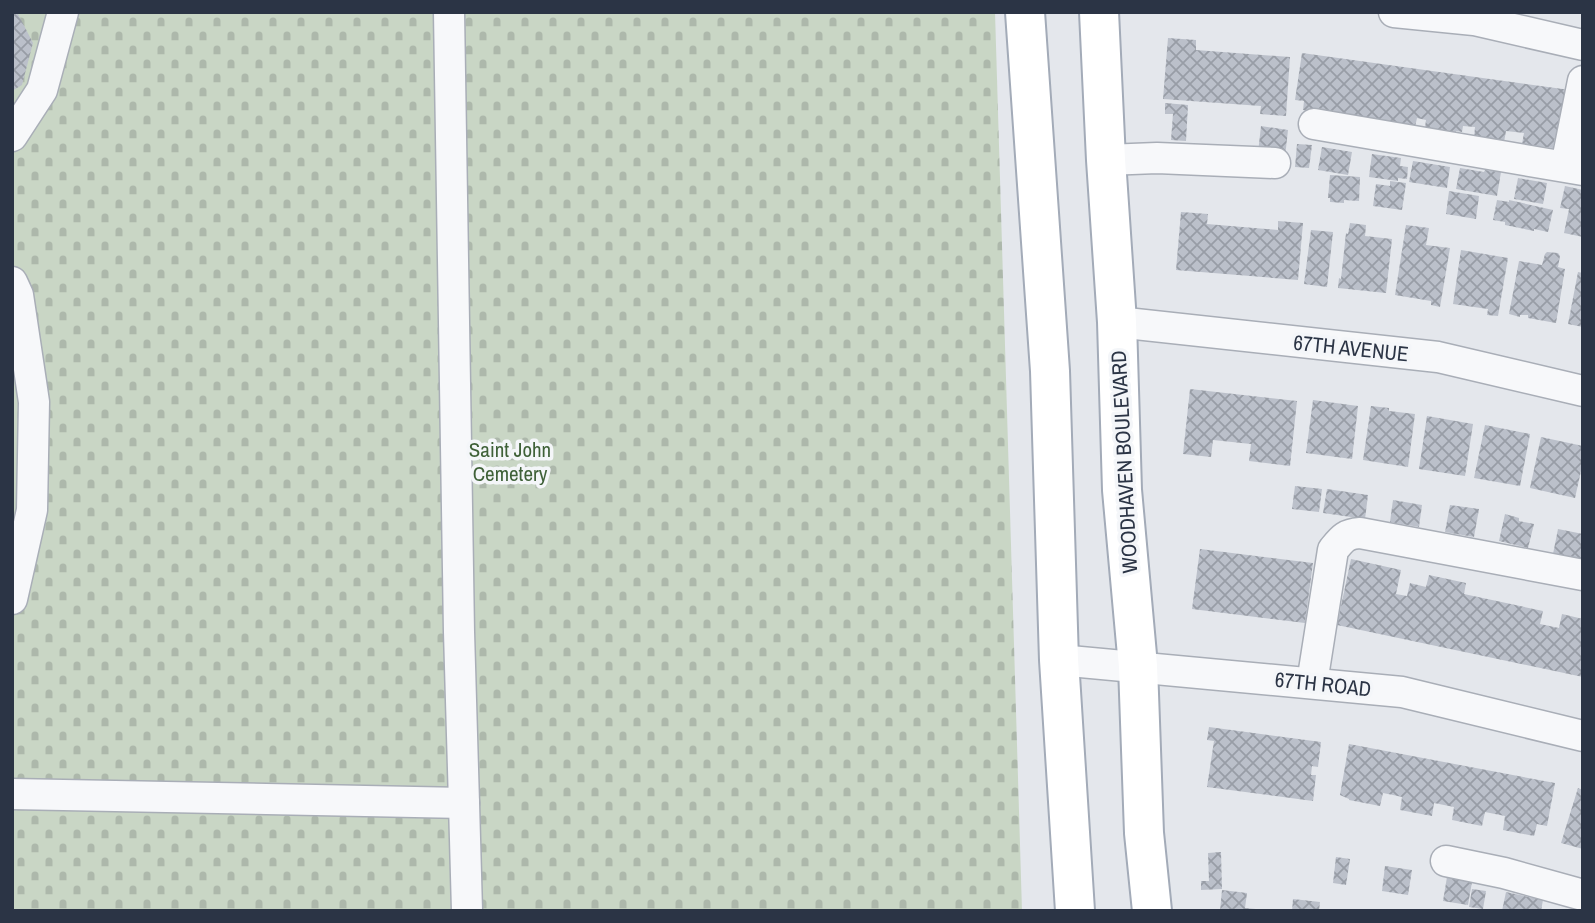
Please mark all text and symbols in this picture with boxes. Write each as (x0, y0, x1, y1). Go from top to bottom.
street label: 67TH AVENUE (1292, 328, 1410, 368)
street label: WOODHAVEN BOULEVARD (1104, 350, 1144, 574)
park label: Saint John Cemetery (469, 435, 551, 488)
street label: 67TH ROAD (1273, 665, 1373, 703)

